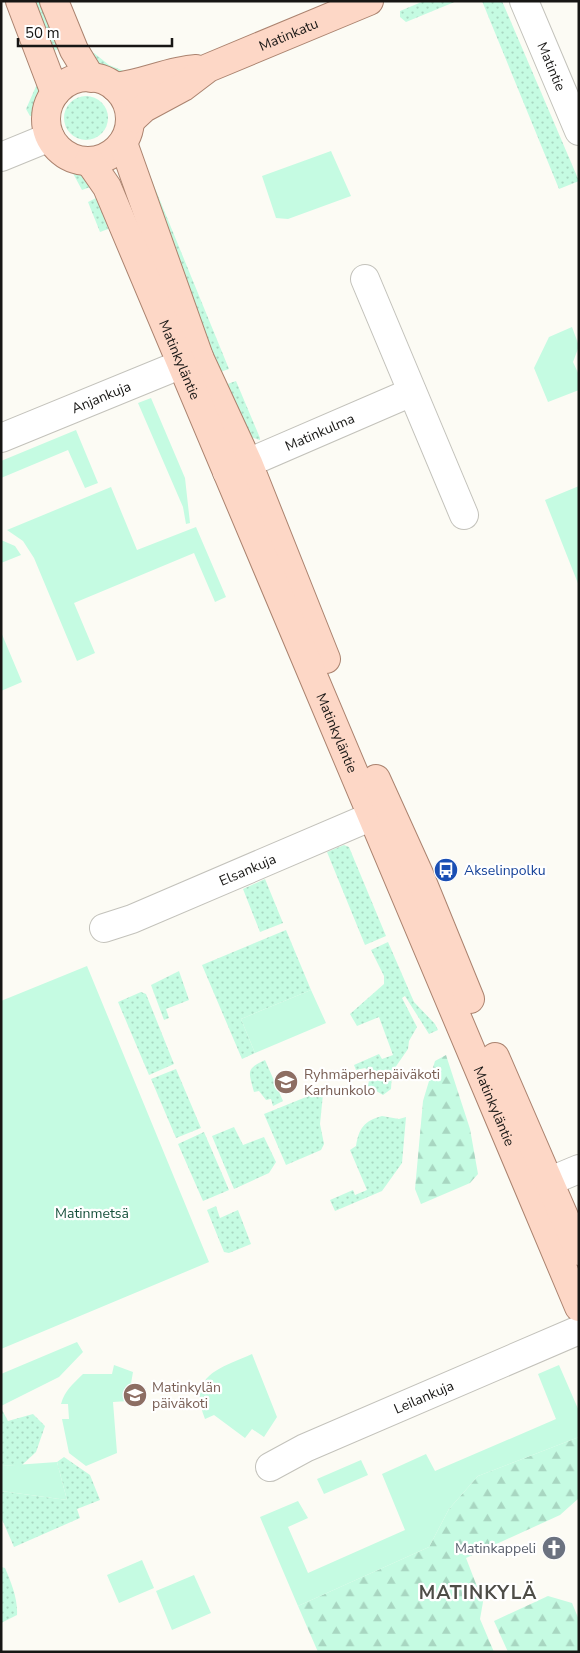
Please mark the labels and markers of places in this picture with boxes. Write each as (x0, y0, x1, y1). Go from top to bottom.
bus stop icon: Akselinpolku (433, 857, 459, 883)
place label: Akselinpolku (464, 861, 546, 880)
place label: Ryhmäperhepäiväkoti Karhunkolo (304, 1065, 440, 1100)
school or university icon: Ryhmäperhepäiväkoti Karhunkolo (273, 1069, 299, 1095)
place label: Matinkylän päiväkoti (152, 1378, 221, 1413)
school or university icon: Matinkylän päiväkoti (122, 1382, 148, 1408)
church icon: Matinkappeli (541, 1535, 567, 1561)
place label: Matinkappeli (455, 1539, 536, 1558)

